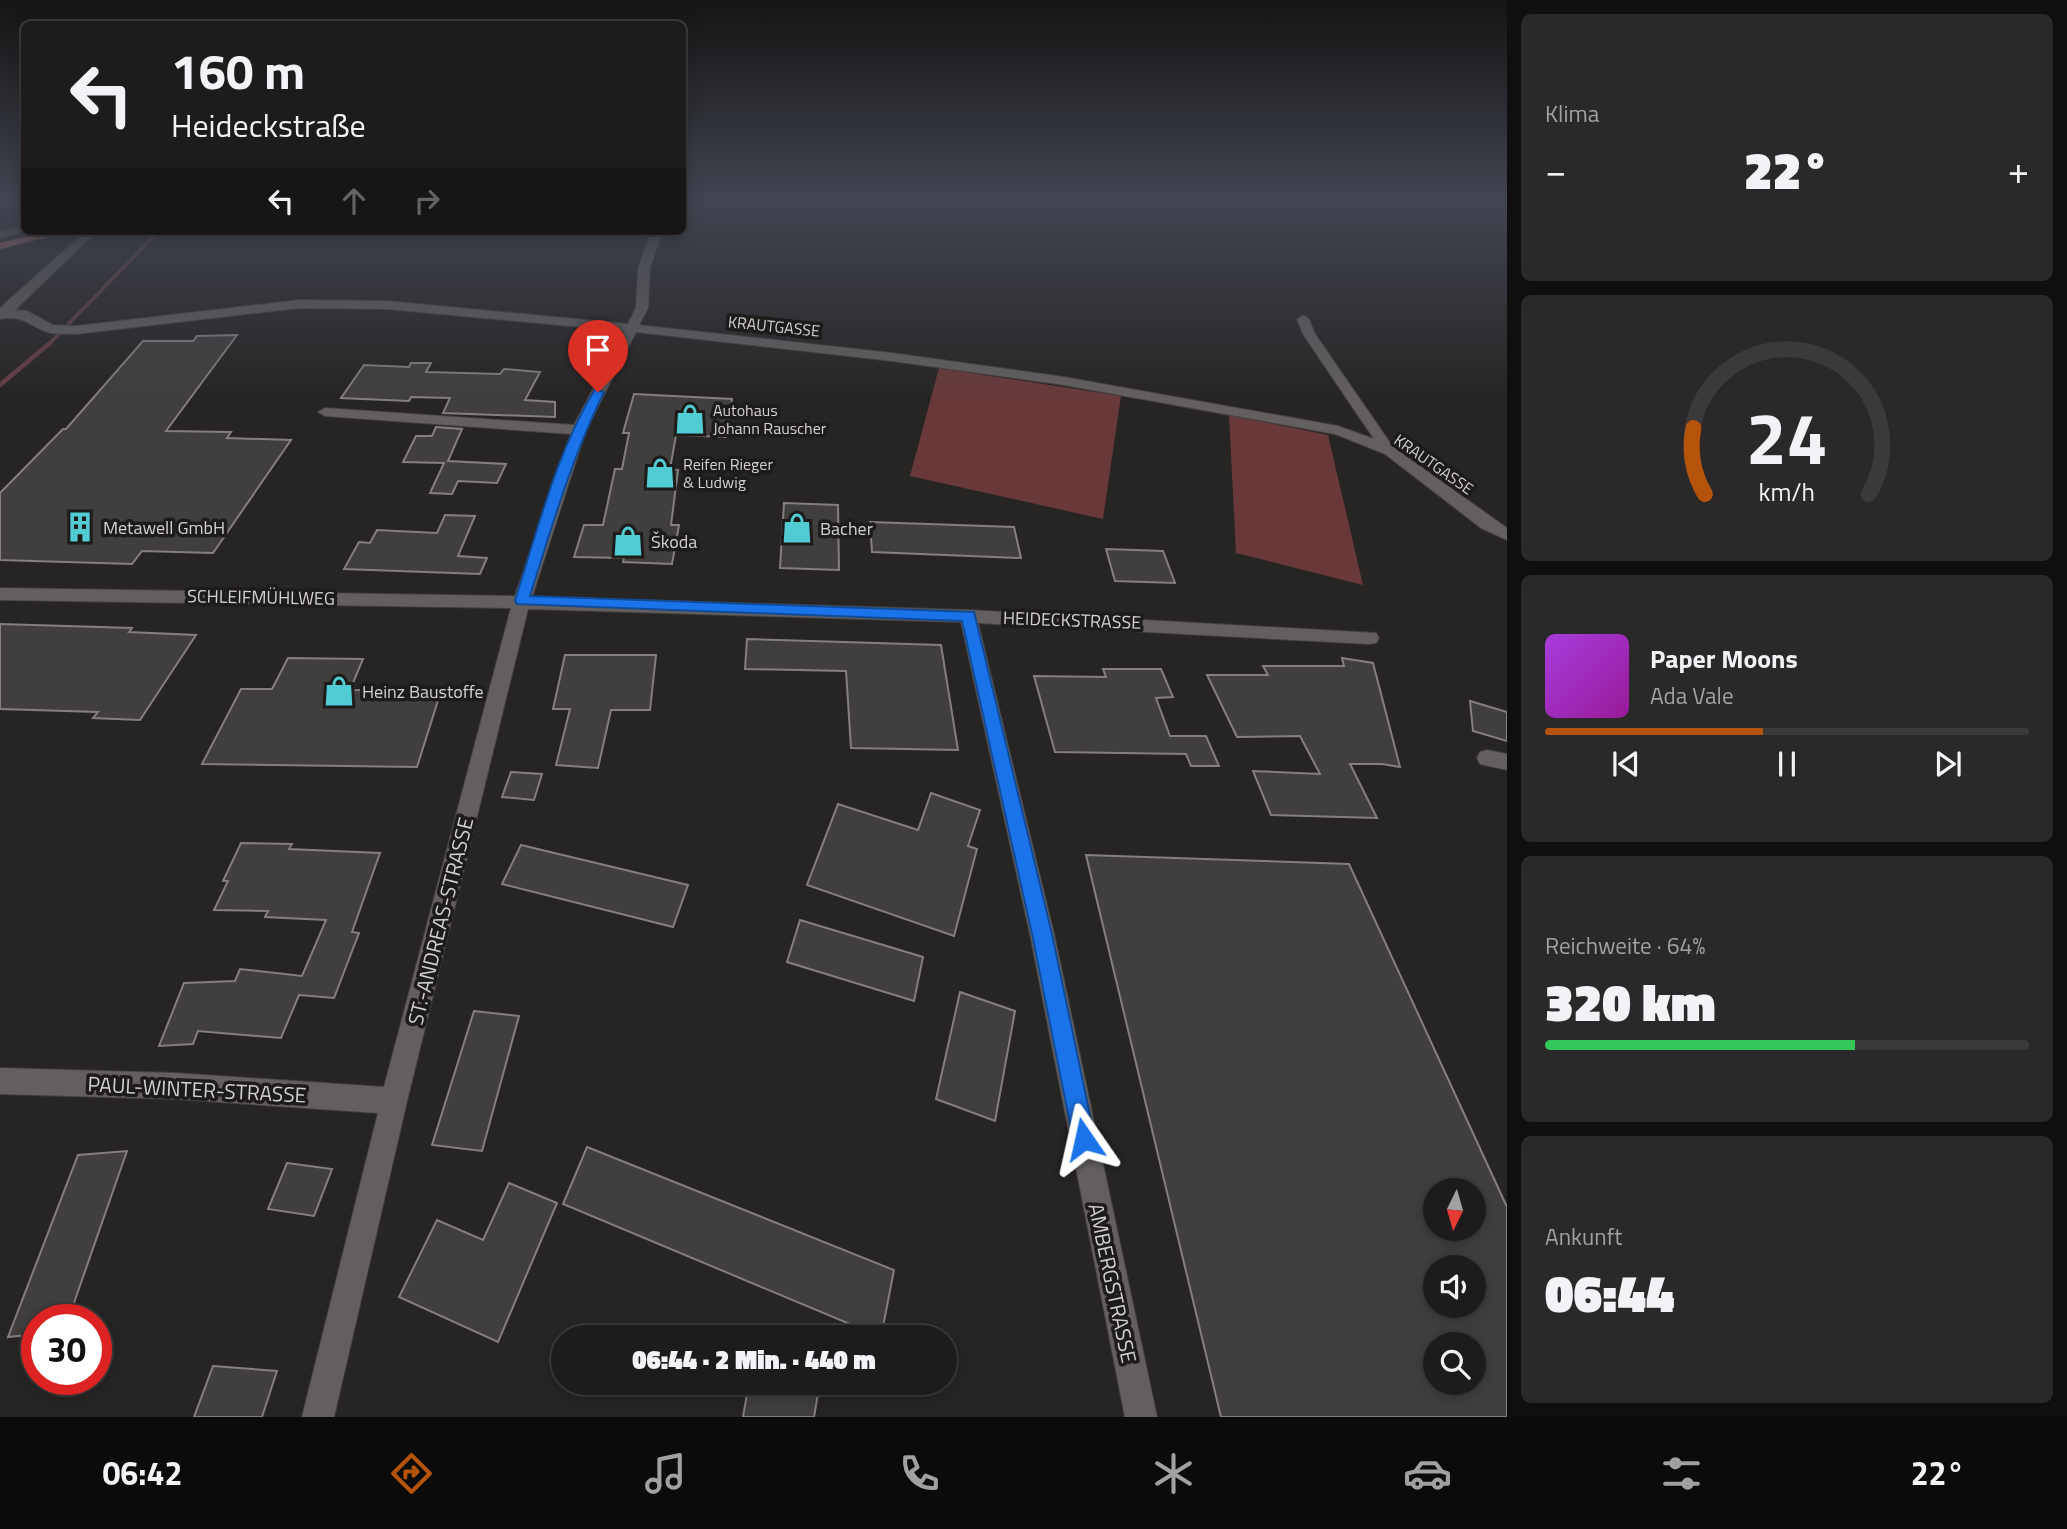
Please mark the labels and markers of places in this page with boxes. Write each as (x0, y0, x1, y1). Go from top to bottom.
pin (568, 320, 628, 392)
place label: Autohaus Johann Rauscher (713, 398, 827, 440)
shop icon: Autohaus Johann Rauscher (673, 402, 707, 436)
place label: Reifen Rieger & Ludwig (683, 452, 773, 494)
shop icon: Reifen Rieger & Ludwig (643, 456, 677, 490)
building icon: Metawell GmbH (63, 510, 97, 544)
shop icon: Bacher (780, 511, 814, 545)
place label: Metawell GmbH (103, 514, 225, 541)
place label: Bacher (820, 515, 873, 542)
shop icon: Škoda (611, 524, 645, 558)
place label: Škoda (651, 528, 697, 555)
shop icon: Heinz Baustoffe (322, 674, 356, 708)
place label: Heinz Baustoffe (362, 678, 484, 705)

